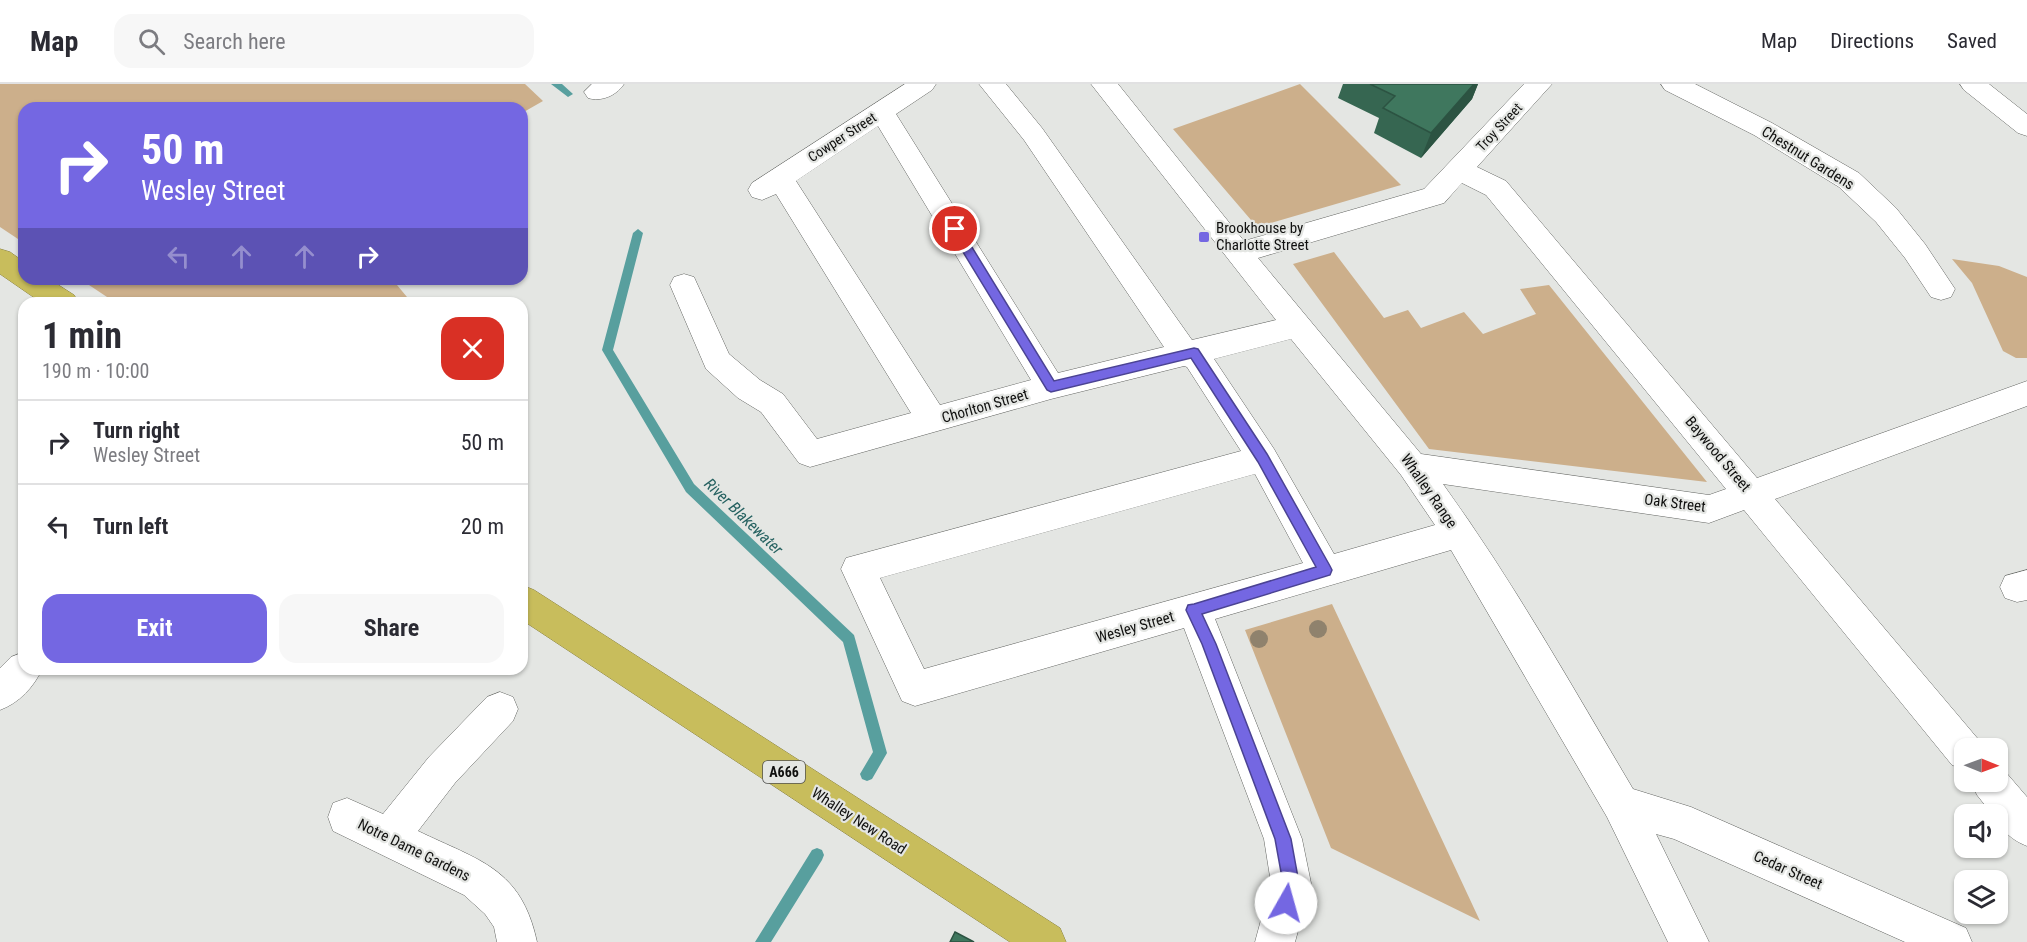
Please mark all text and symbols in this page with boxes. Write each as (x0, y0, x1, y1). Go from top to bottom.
search box (114, 14, 534, 68)
text: Map (30, 25, 78, 58)
icon: search (135, 25, 168, 58)
text: Search here (183, 29, 286, 54)
text: Map (1761, 29, 1797, 53)
text: Directions (1830, 29, 1914, 53)
text: Saved (1947, 29, 1997, 53)
street label: Troy Street (1473, 100, 1525, 154)
street label: Cowper Street (805, 109, 879, 165)
street label: Chestnut Gardens (1758, 122, 1858, 194)
text: 50 m (141, 125, 224, 174)
icon: right (42, 126, 120, 204)
text: Wesley Street (141, 175, 286, 207)
pin (929, 203, 980, 254)
icon: arrive (938, 212, 971, 245)
place label: Brookhouse by Charlotte Street (1216, 219, 1309, 254)
marker: Brookhouse by Charlotte Street (1197, 230, 1211, 244)
icon: left (162, 240, 195, 273)
icon: ahead (225, 240, 258, 273)
icon: ahead (288, 240, 321, 273)
icon: right (351, 240, 384, 273)
text: 1 min (42, 315, 122, 357)
button: close (441, 317, 504, 380)
text: 190 m · 10:00 (42, 359, 149, 383)
street label: Chorlton Street (940, 385, 1030, 427)
street label: Baywood Street (1681, 413, 1755, 495)
text: Turn right (93, 418, 180, 443)
icon: right (42, 426, 75, 459)
text: 50 m (461, 430, 504, 455)
text: Wesley Street (93, 443, 200, 467)
street label: Whalley Range (1397, 451, 1461, 531)
water label: River Blakewater (700, 474, 788, 559)
street label: Oak Street (1643, 490, 1707, 516)
icon: left (42, 510, 75, 543)
text: Turn left (93, 514, 168, 539)
text: 20 m (461, 514, 504, 539)
button: Exit (42, 594, 267, 663)
button: Share (279, 594, 504, 663)
street label: Wesley Street (1094, 607, 1176, 647)
north arrow (1954, 738, 2008, 792)
map controls (1954, 738, 2008, 924)
road number: A666 (763, 761, 805, 783)
street label: Whalley New Road (808, 784, 910, 858)
button: sound (1954, 804, 2008, 858)
street label: Notre Dame Gardens (355, 815, 473, 885)
street label: Cedar Street (1751, 847, 1825, 893)
button: layers (1954, 870, 2008, 924)
position arrow (1254, 871, 1318, 935)

